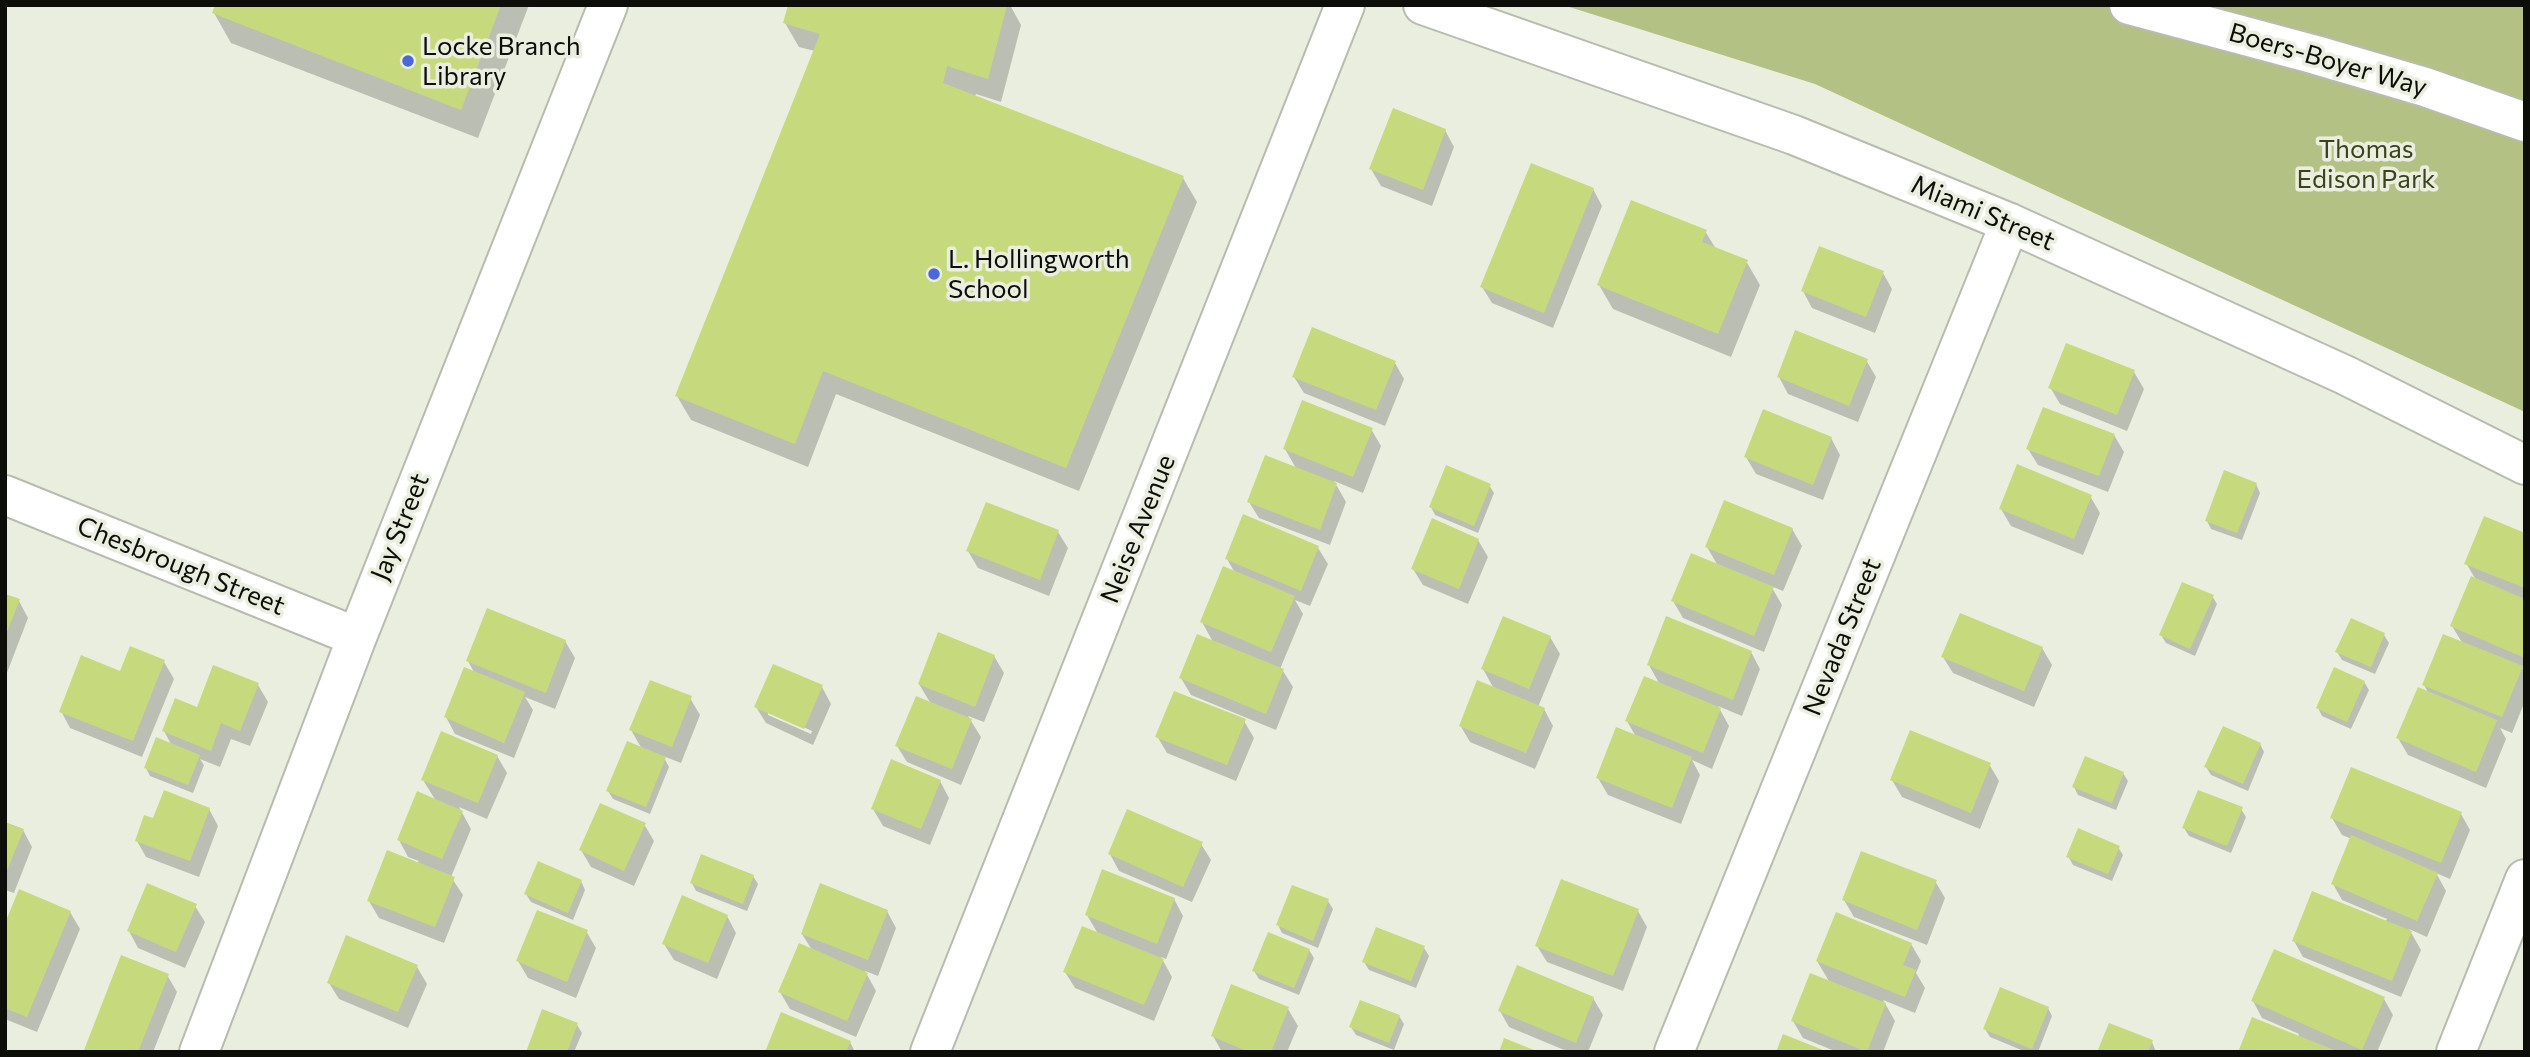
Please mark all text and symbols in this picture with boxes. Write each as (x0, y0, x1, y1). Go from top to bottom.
street label: Boers-Boyer Way (2225, 17, 2431, 103)
place label: Locke Branch Library (422, 30, 581, 92)
marker: Locke Branch Library (400, 53, 416, 69)
park label: Thomas Edison Park (2297, 133, 2435, 194)
street label: Miami Street (1906, 169, 2060, 257)
place label: L. Hollingworth School (948, 243, 1130, 304)
marker: L. Hollingworth School (926, 266, 942, 282)
street label: Neise Avenue (1094, 450, 1182, 608)
street label: Jay Street (364, 469, 436, 585)
street label: Chesbrough Street (73, 510, 289, 622)
street label: Nevada Street (1796, 554, 1888, 720)

